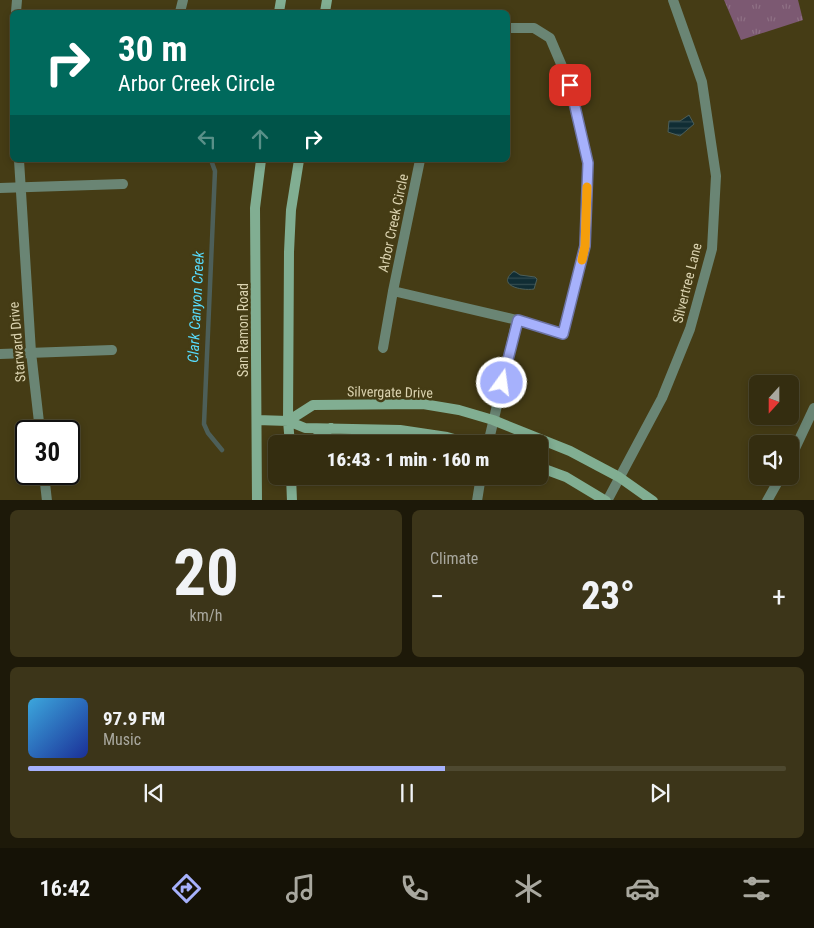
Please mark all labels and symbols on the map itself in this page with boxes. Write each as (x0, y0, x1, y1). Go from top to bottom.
pin (549, 64, 591, 106)
street label: Arbor Creek Circle (375, 172, 411, 274)
street label: Silvertree Lane (669, 241, 705, 325)
water label: Clark Canyon Creek (184, 250, 208, 363)
street label: San Ramon Road (235, 283, 251, 377)
street label: Starward Drive (5, 301, 28, 383)
position arrow (475, 356, 527, 408)
north arrow (749, 375, 799, 425)
street label: Silvergate Drive (347, 383, 433, 401)
speed limit sign: 30 (15, 420, 80, 485)

